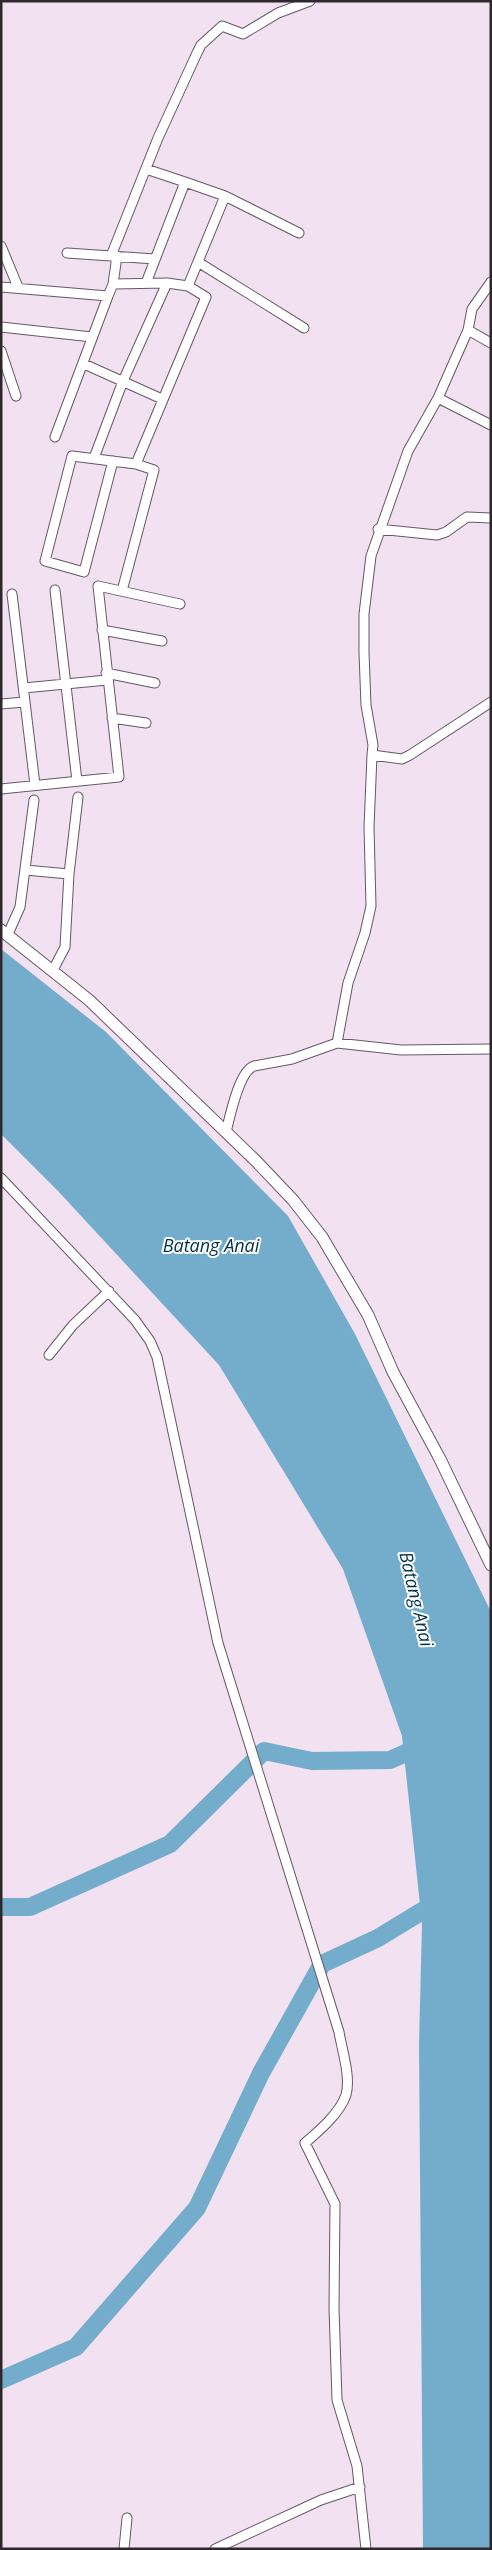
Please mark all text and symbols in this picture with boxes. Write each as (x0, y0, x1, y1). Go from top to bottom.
water label: Batang Anai (163, 1233, 260, 1257)
water label: Batang Anai (394, 1549, 440, 1649)

